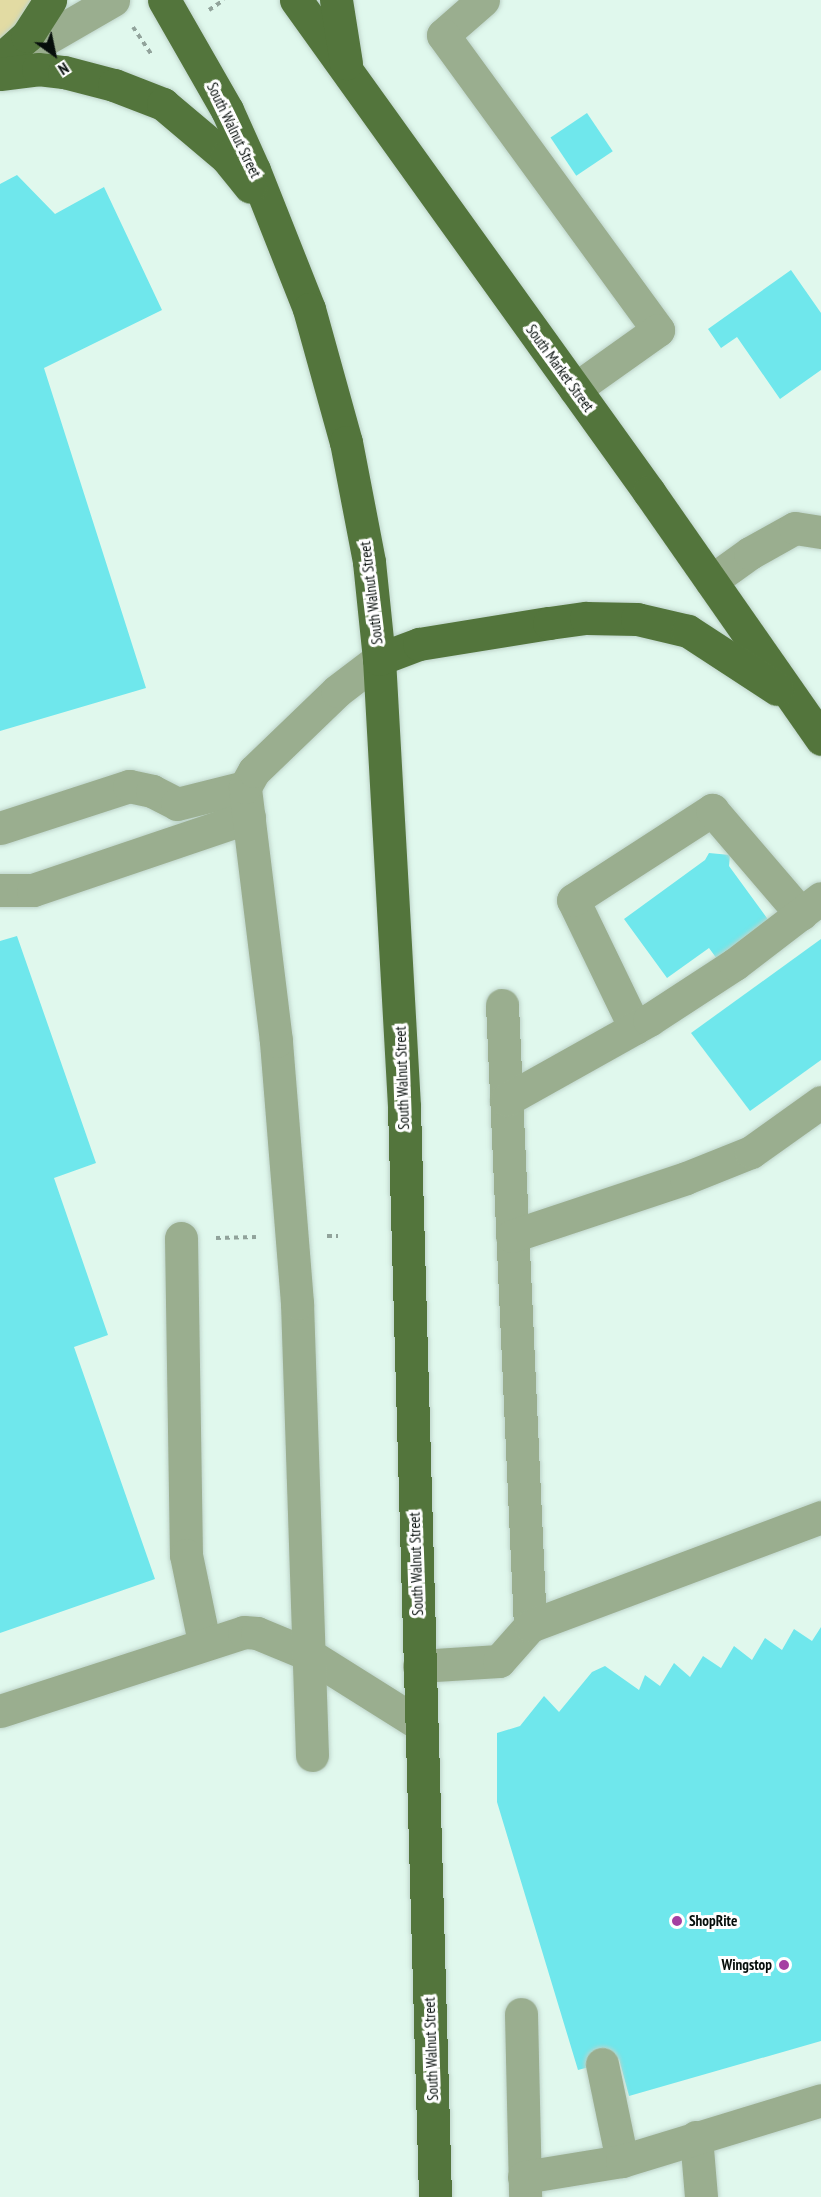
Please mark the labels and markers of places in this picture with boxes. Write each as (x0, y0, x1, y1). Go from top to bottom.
place label: ShopRite (689, 1912, 737, 1930)
marker: ShopRite (670, 1914, 684, 1928)
place label: Wingstop (721, 1956, 772, 1974)
marker: Wingstop (777, 1958, 791, 1972)

